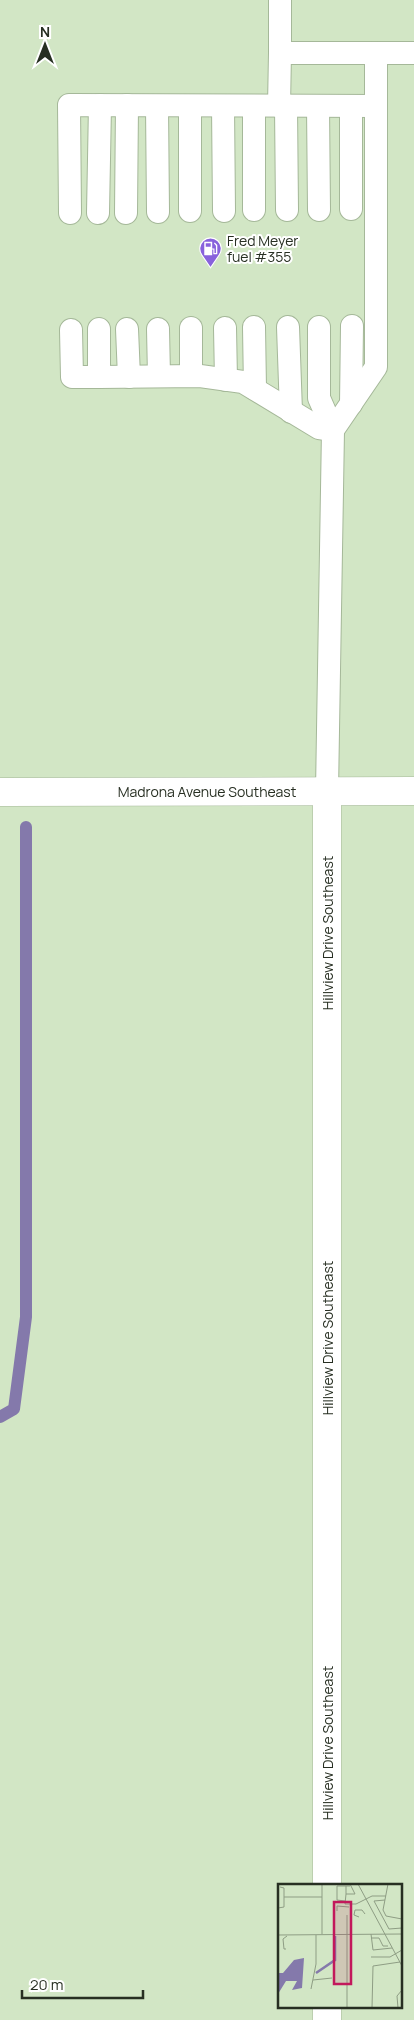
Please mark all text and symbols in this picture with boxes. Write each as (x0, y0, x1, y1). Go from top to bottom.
north arrow (20, 20, 70, 70)
text: N (40, 22, 50, 41)
place label: Fred Meyer fuel #355 (227, 231, 298, 266)
fuel station icon: Fred Meyer fuel #355 (199, 236, 223, 267)
street label: Madrona Avenue Southeast (118, 782, 297, 801)
street label: Hillview Drive Southeast (318, 855, 337, 1010)
street label: Hillview Drive Southeast (318, 1260, 337, 1415)
street label: Hillview Drive Southeast (318, 1665, 337, 1820)
inset map (278, 1884, 402, 2008)
scale bar (22, 1968, 144, 2000)
text: 20 m (30, 1974, 63, 1995)

